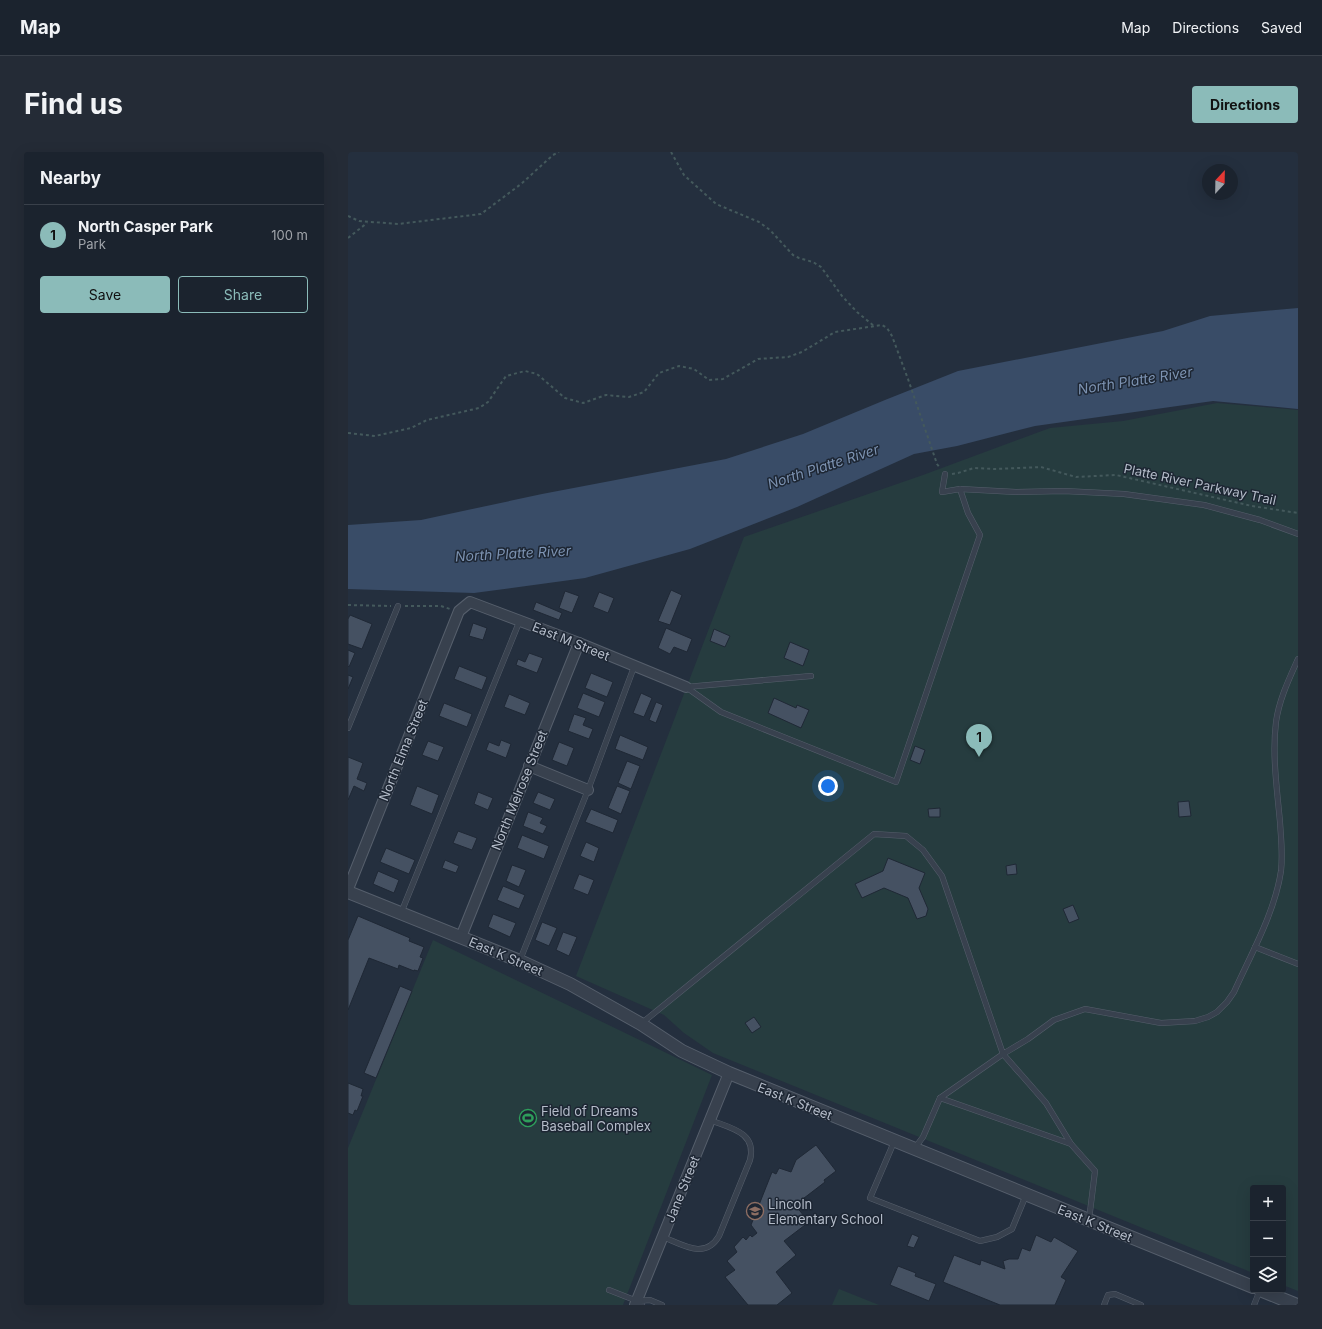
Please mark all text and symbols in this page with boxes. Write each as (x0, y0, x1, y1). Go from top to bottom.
text: Map (20, 16, 61, 39)
text: Map (1121, 19, 1150, 36)
text: Directions (1172, 19, 1239, 36)
text: Saved (1261, 19, 1302, 36)
button: Directions (1192, 86, 1298, 123)
text: Find us (24, 87, 123, 121)
north arrow (1202, 164, 1238, 200)
text: Nearby (40, 168, 101, 188)
text: North Casper Park (78, 217, 213, 236)
text: 1 (50, 227, 56, 243)
text: 100 m (271, 227, 308, 243)
text: Park (78, 236, 106, 252)
button: Save (40, 276, 170, 313)
button: Share (178, 276, 308, 313)
water label: North Platte River (1076, 362, 1194, 397)
water label: North Platte River (765, 440, 882, 492)
street label: Platte River Parkway Trail (1122, 460, 1278, 508)
water label: North Platte River (455, 541, 572, 565)
street label: East M Street (530, 618, 612, 664)
street label: North Elma Street (375, 697, 431, 803)
pin: 1 (966, 724, 992, 757)
street label: North Melrose Street (488, 728, 550, 852)
your location (818, 776, 838, 796)
street label: East K Street (467, 933, 545, 979)
street label: East K Street (755, 1079, 835, 1123)
place label: Field of Dreams Baseball Complex (541, 1103, 651, 1134)
sports icon: Field of Dreams Baseball Complex (518, 1108, 538, 1128)
street label: Jane Street (661, 1153, 703, 1225)
map controls (1250, 1185, 1286, 1293)
button: + (1250, 1185, 1286, 1221)
place label: Lincoln Elementary School (768, 1196, 883, 1227)
school or university icon: Lincoln Elementary School (745, 1201, 765, 1221)
street label: East K Street (1055, 1201, 1135, 1245)
button: − (1250, 1221, 1286, 1257)
button: layers (1250, 1257, 1286, 1293)

